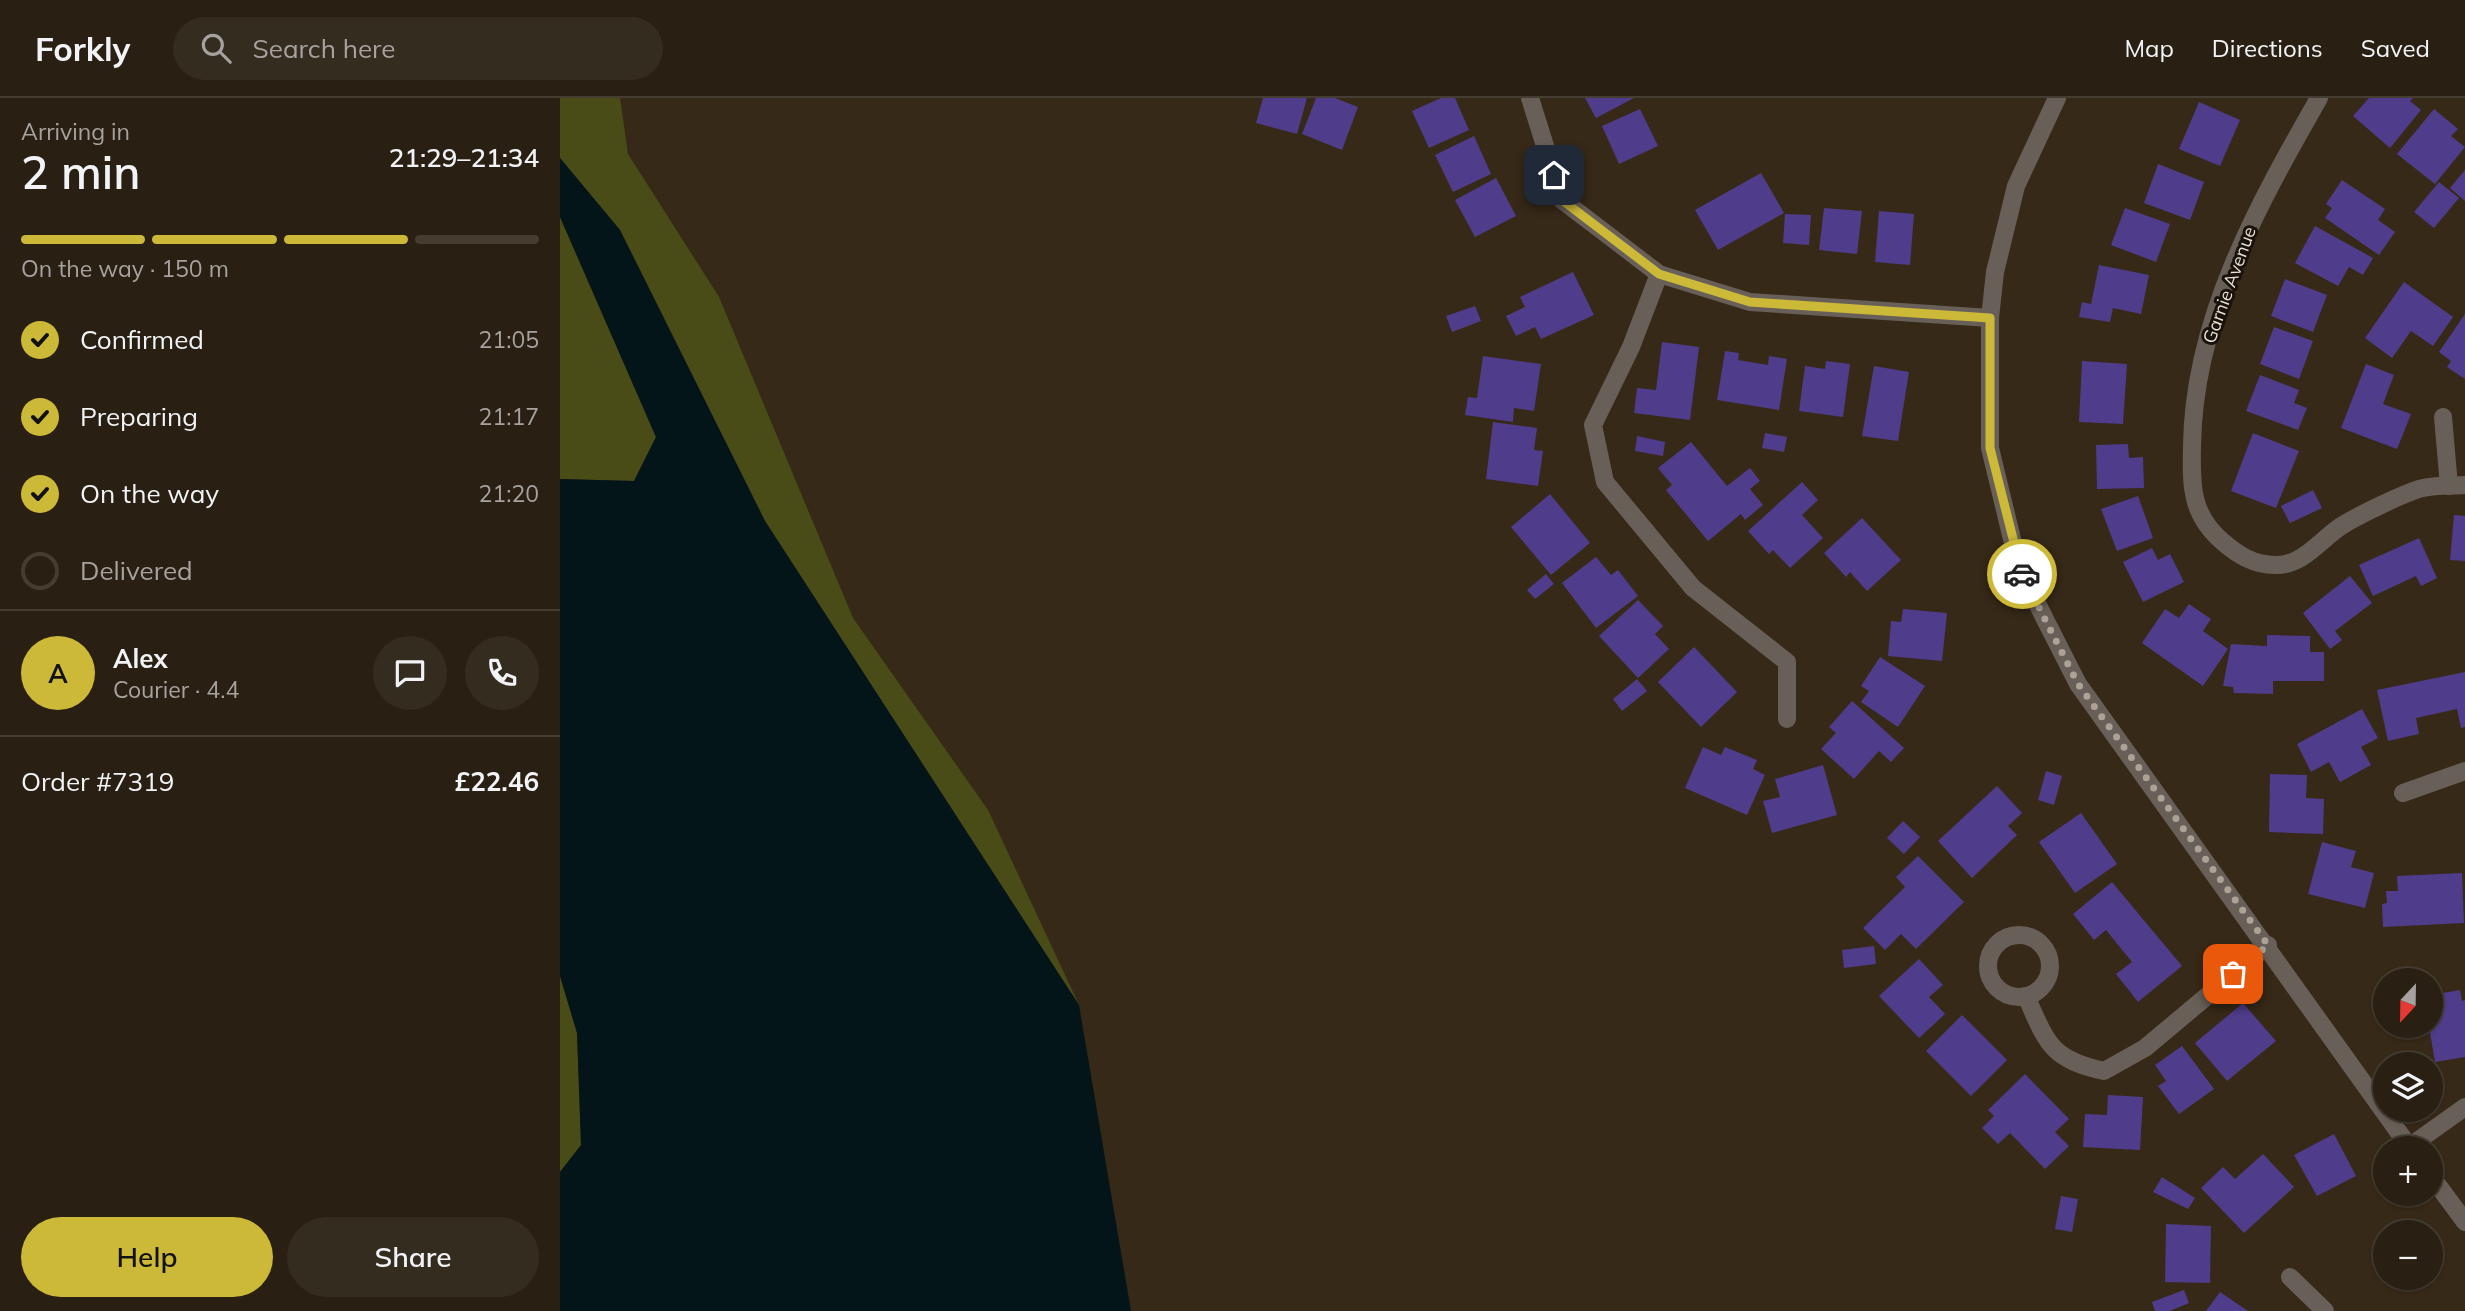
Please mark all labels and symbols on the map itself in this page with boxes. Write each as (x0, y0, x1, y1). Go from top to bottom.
pin (1524, 145, 1584, 205)
street label: Garnie Avenue (2197, 224, 2261, 346)
courier (1987, 539, 2057, 609)
pin (2203, 944, 2263, 1004)
north arrow (2373, 968, 2443, 1038)

